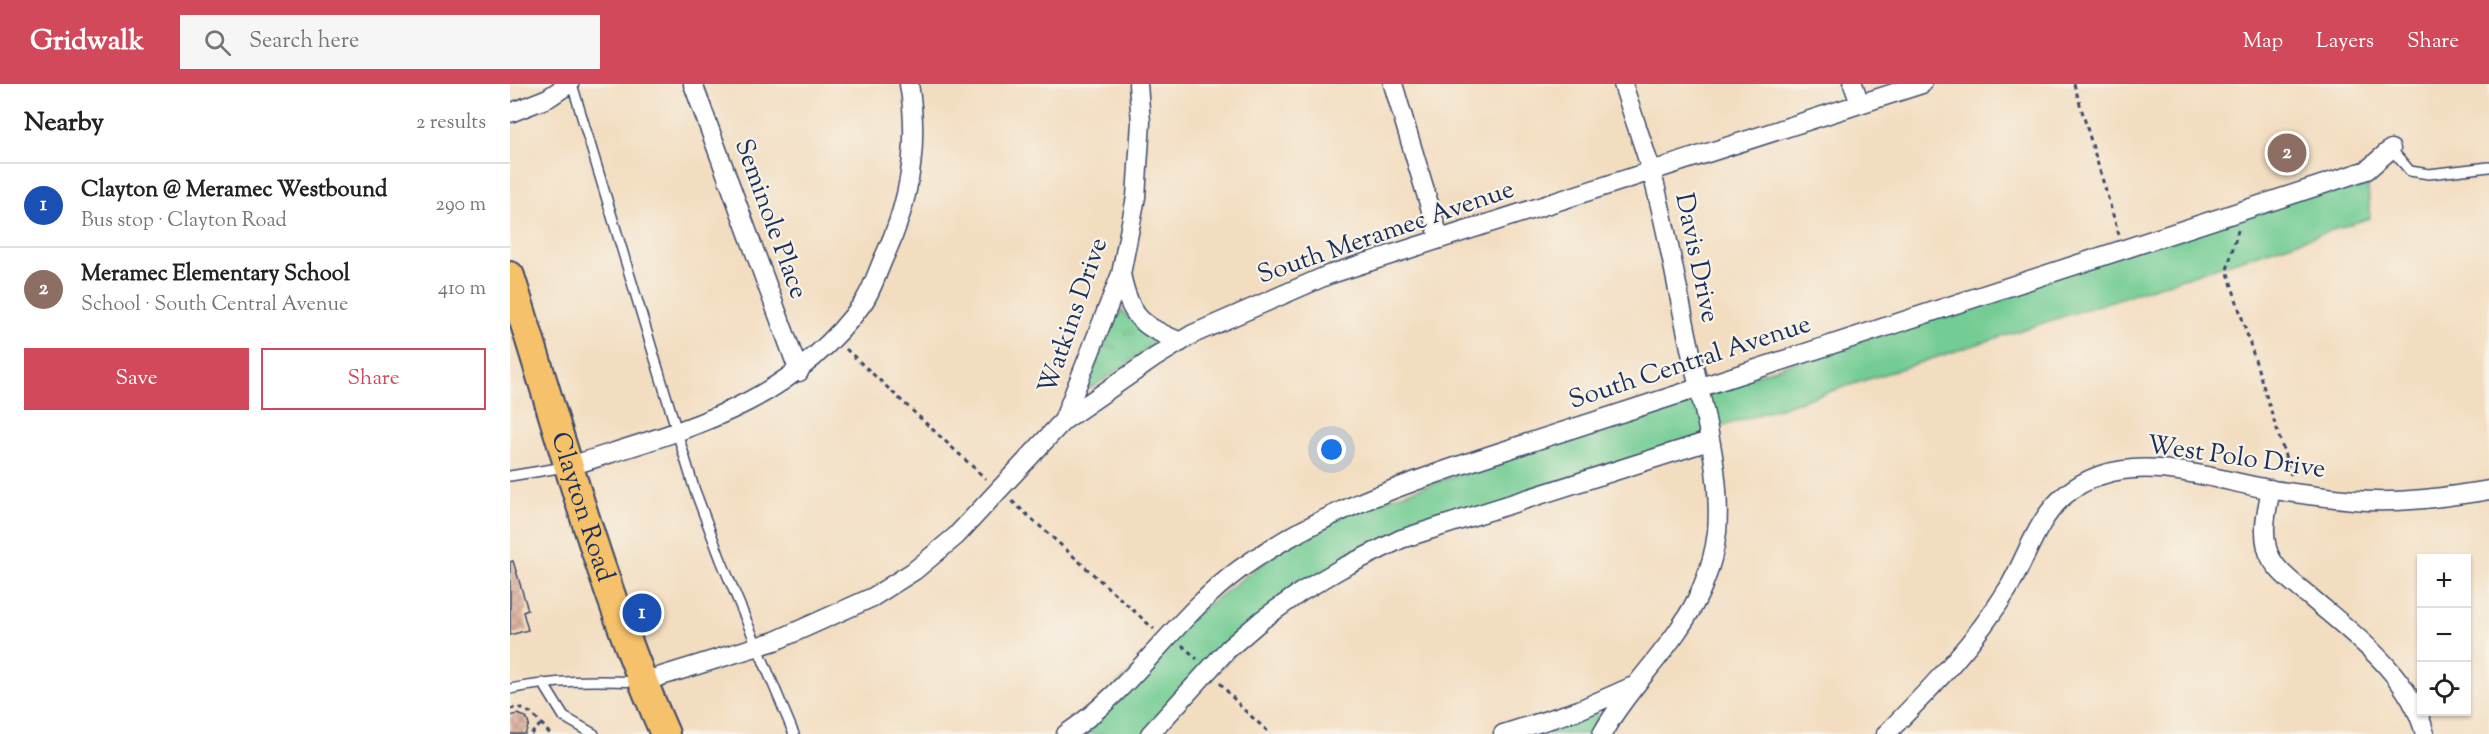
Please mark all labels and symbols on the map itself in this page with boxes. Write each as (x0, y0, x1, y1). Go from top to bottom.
pin: 2 (2268, 130, 2306, 176)
street label: Seminole Place (724, 134, 816, 304)
street label: South Meramec Avenue (1253, 172, 1519, 294)
street label: Davis Drive (1664, 190, 1728, 326)
street label: Watkins Drive (1030, 233, 1118, 399)
street label: South Central Avenue (1564, 306, 1816, 420)
street label: West Polo Drive (2144, 427, 2328, 489)
street label: Clayton Road (541, 428, 623, 587)
your location (1317, 435, 1346, 464)
pin: 1 (622, 590, 662, 636)

